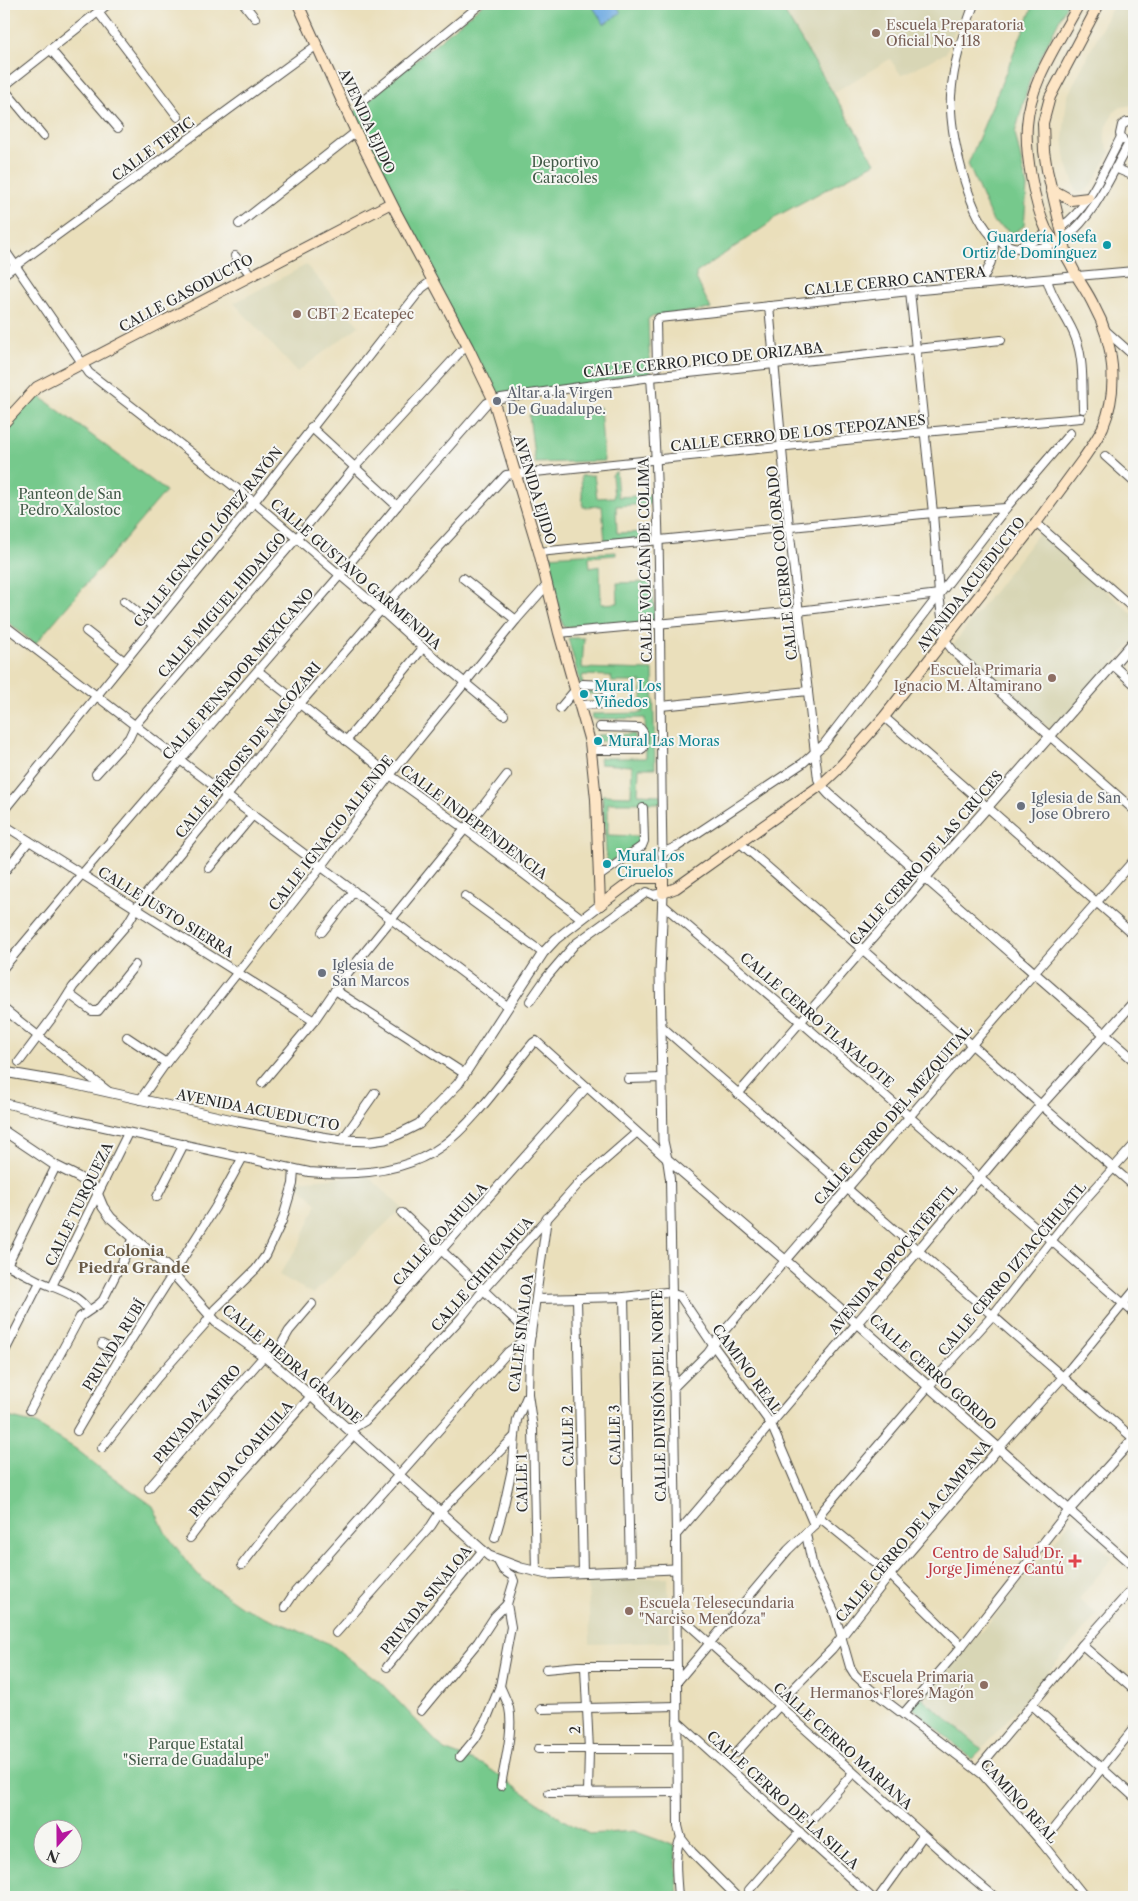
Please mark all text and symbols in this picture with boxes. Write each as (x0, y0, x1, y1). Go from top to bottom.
place label: Escuela Preparatoria Oficial No. 118 (886, 16, 1024, 50)
marker: Escuela Preparatoria Oficial No. 118 (870, 27, 882, 39)
street label: AVENIDA EJIDO (334, 65, 399, 176)
street label: CALLE TEPIC (108, 113, 198, 185)
park label: Deportivo Caracoles (531, 153, 599, 187)
place label: Guardería Josefa Ortiz de Domínguez (962, 228, 1098, 262)
marker: Guardería Josefa Ortiz de Domínguez (1101, 239, 1113, 251)
street label: CALLE GASODUCTO (116, 250, 256, 336)
street label: CALLE CERRO CANTERA (803, 262, 987, 299)
place label: CBT 2 Ecatepec (307, 305, 414, 323)
marker: CBT 2 Ecatepec (291, 308, 303, 320)
street label: CALLE CERRO PICO DE ORIZABA (582, 338, 824, 382)
place label: Altar a la Virgen De Guadalupe. (506, 384, 613, 418)
marker: Altar a la Virgen De Guadalupe. (491, 395, 503, 407)
street label: CALLE CERRO DE LOS TEPOZANES (669, 411, 927, 455)
street label: AVENIDA EJIDO (510, 432, 560, 547)
street label: CALLE IGNACIO LÓPEZ RAYÓN (129, 442, 287, 631)
street label: CALLE VOLCÁN DE COLIMA (634, 457, 656, 663)
street label: CALLE CERRO COLORADO (763, 465, 801, 661)
park label: Panteon de San Pedro Xalostoc (18, 485, 122, 519)
street label: CALLE GUSTAVO GARMENDIA (267, 495, 446, 654)
street label: AVENIDA ACUEDUCTO (912, 513, 1029, 656)
street label: CALLE MIGUEL HIDALGO (154, 529, 290, 681)
street label: CALLE PENSADOR MEXICANO (158, 584, 318, 764)
street label: CALLE HÉROES DE NACOZARI (171, 658, 325, 842)
place label: Escuela Primaria Ignacio M. Altamirano (894, 661, 1043, 695)
marker: Escuela Primaria Ignacio M. Altamirano (1046, 672, 1058, 684)
place label: Mural Los Viñedos (593, 677, 662, 711)
marker: Mural Los Viñedos (578, 688, 590, 700)
place label: Mural Las Moras (608, 732, 720, 750)
marker: Mural Las Moras (592, 735, 604, 747)
street label: CALLE IGNACIO ALLENDE (265, 752, 397, 914)
street label: CALLE INDEPENDENCIA (397, 761, 552, 884)
street label: CALLE CERRO DE LAS CRUCES (845, 767, 1007, 949)
place label: Iglesia de San Jose Obrero (1029, 789, 1122, 823)
marker: Iglesia de San Jose Obrero (1015, 800, 1027, 812)
place label: Mural Los Ciruelos (617, 847, 685, 881)
marker: Mural Los Ciruelos (601, 858, 613, 870)
street label: CALLE JUSTO SIERRA (95, 863, 238, 962)
street label: CALLE CERRO TLAYALOTE (736, 948, 898, 1092)
place label: Iglesia de San Marcos (332, 956, 409, 990)
marker: Iglesia de San Marcos (316, 967, 328, 979)
street label: CALLE CERRO DEL MEZQUITAL (810, 1021, 976, 1209)
street label: AVENIDA ACUEDUCTO (174, 1085, 341, 1135)
street label: CALLE TURQUEZA (41, 1138, 117, 1269)
street label: CALLE COAHUILA (389, 1178, 492, 1289)
street label: CALLE CERRO IZTACCÍHUATL (933, 1178, 1090, 1360)
street label: AVENIDA POPOCATÉPETL (824, 1180, 961, 1339)
street label: CALLE CHIHUAHUA (427, 1212, 537, 1335)
district label: Colonia Piedra Grande (78, 1241, 190, 1277)
street label: CALLE SINALOA (505, 1272, 537, 1393)
street label: CALLE DIVISIÓN DEL NORTE (647, 1290, 670, 1502)
street label: PRIVADA RUBÍ (78, 1295, 149, 1394)
street label: CALLE PIEDRA GRANDE (219, 1300, 365, 1428)
street label: CALLE CERRO GORDO (866, 1310, 1000, 1434)
street label: CAMINO REAL (708, 1320, 786, 1418)
street label: PRIVADA ZAFIRO (149, 1361, 245, 1467)
street label: PRIVADA COAHUILA (185, 1397, 297, 1521)
street label: CALLE 2 (558, 1405, 578, 1467)
street label: CALLE 3 (605, 1405, 625, 1465)
street label: CALLE CERRO DE LA CAMPANA (831, 1436, 995, 1626)
street label: CALLE 1 (512, 1453, 532, 1513)
street label: PRIVADA SINALOA (377, 1541, 476, 1658)
place label: Centro de Salud Dr. Jorge Jiménez Cantú (926, 1544, 1065, 1578)
marker: Centro de Salud Dr. Jorge Jiménez Cantú (1068, 1554, 1082, 1568)
place label: Escuela Telesecundaria "Narciso Mendoza" (639, 1594, 795, 1628)
marker: Escuela Telesecundaria "Narciso Mendoza" (623, 1605, 635, 1617)
place label: Escuela Primaria Hermanos Flores Magón (810, 1668, 975, 1702)
street label: CALLE CERRO MARIANA (770, 1679, 917, 1814)
marker: Escuela Primaria Hermanos Flores Magón (978, 1679, 990, 1691)
street label: 2 (566, 1726, 584, 1734)
street label: CALLE CERRO DE LA SILLA (703, 1727, 863, 1874)
park label: Parque Estatal "Sierra de Guadalupe" (123, 1735, 269, 1769)
street label: CAMINO REAL (977, 1755, 1061, 1847)
north arrow (32, 1818, 82, 1868)
text: N (44, 1846, 62, 1867)

